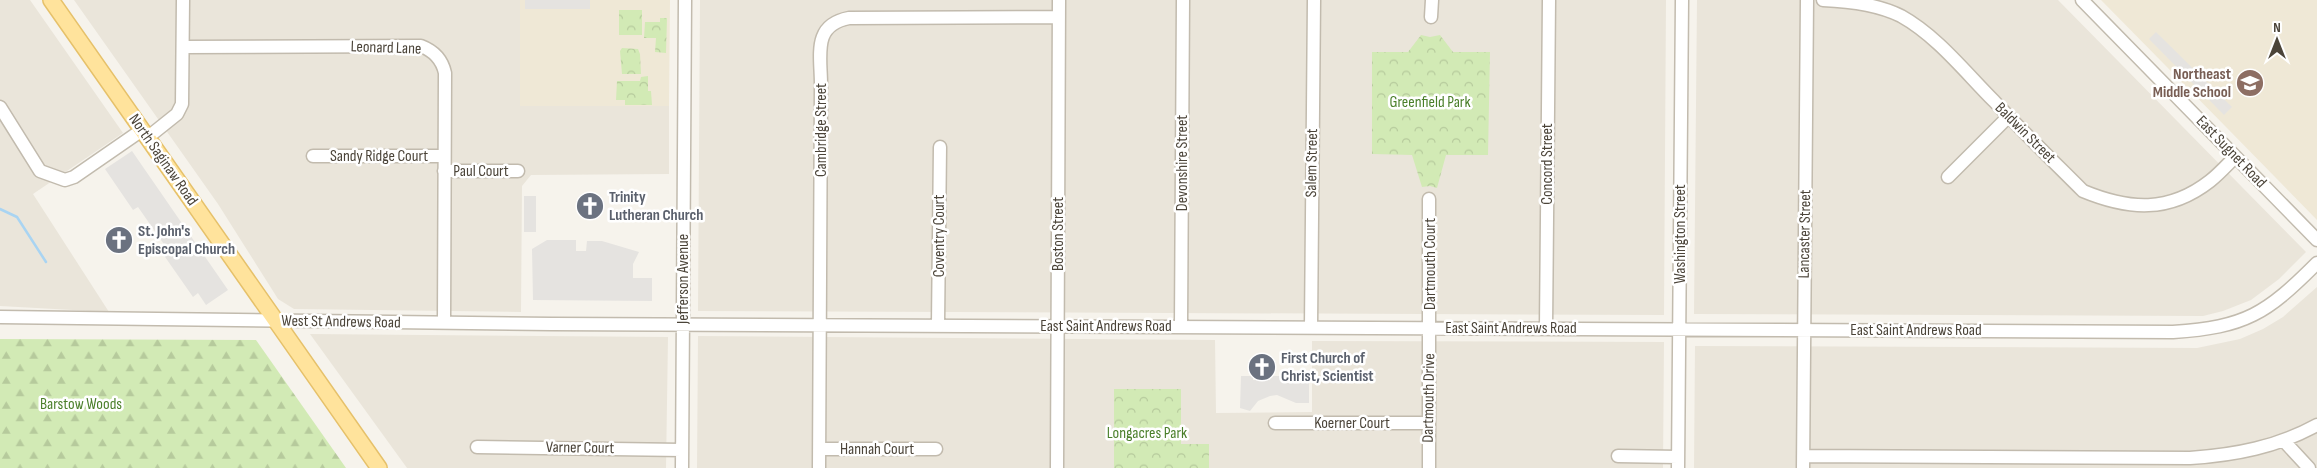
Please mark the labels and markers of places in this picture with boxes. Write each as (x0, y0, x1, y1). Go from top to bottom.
place label: Northeast Middle School (2153, 65, 2231, 102)
school or university icon: Northeast Middle School (2235, 68, 2265, 98)
place label: Trinity Lutheran Church (609, 188, 703, 225)
church icon: Trinity Lutheran Church (575, 191, 605, 221)
place label: St. John's Episcopal Church (138, 222, 235, 259)
church icon: St. John's Episcopal Church (104, 225, 134, 255)
place label: First Church of Christ, Scientist (1281, 349, 1374, 386)
church icon: First Church of Christ, Scientist (1247, 352, 1277, 382)

